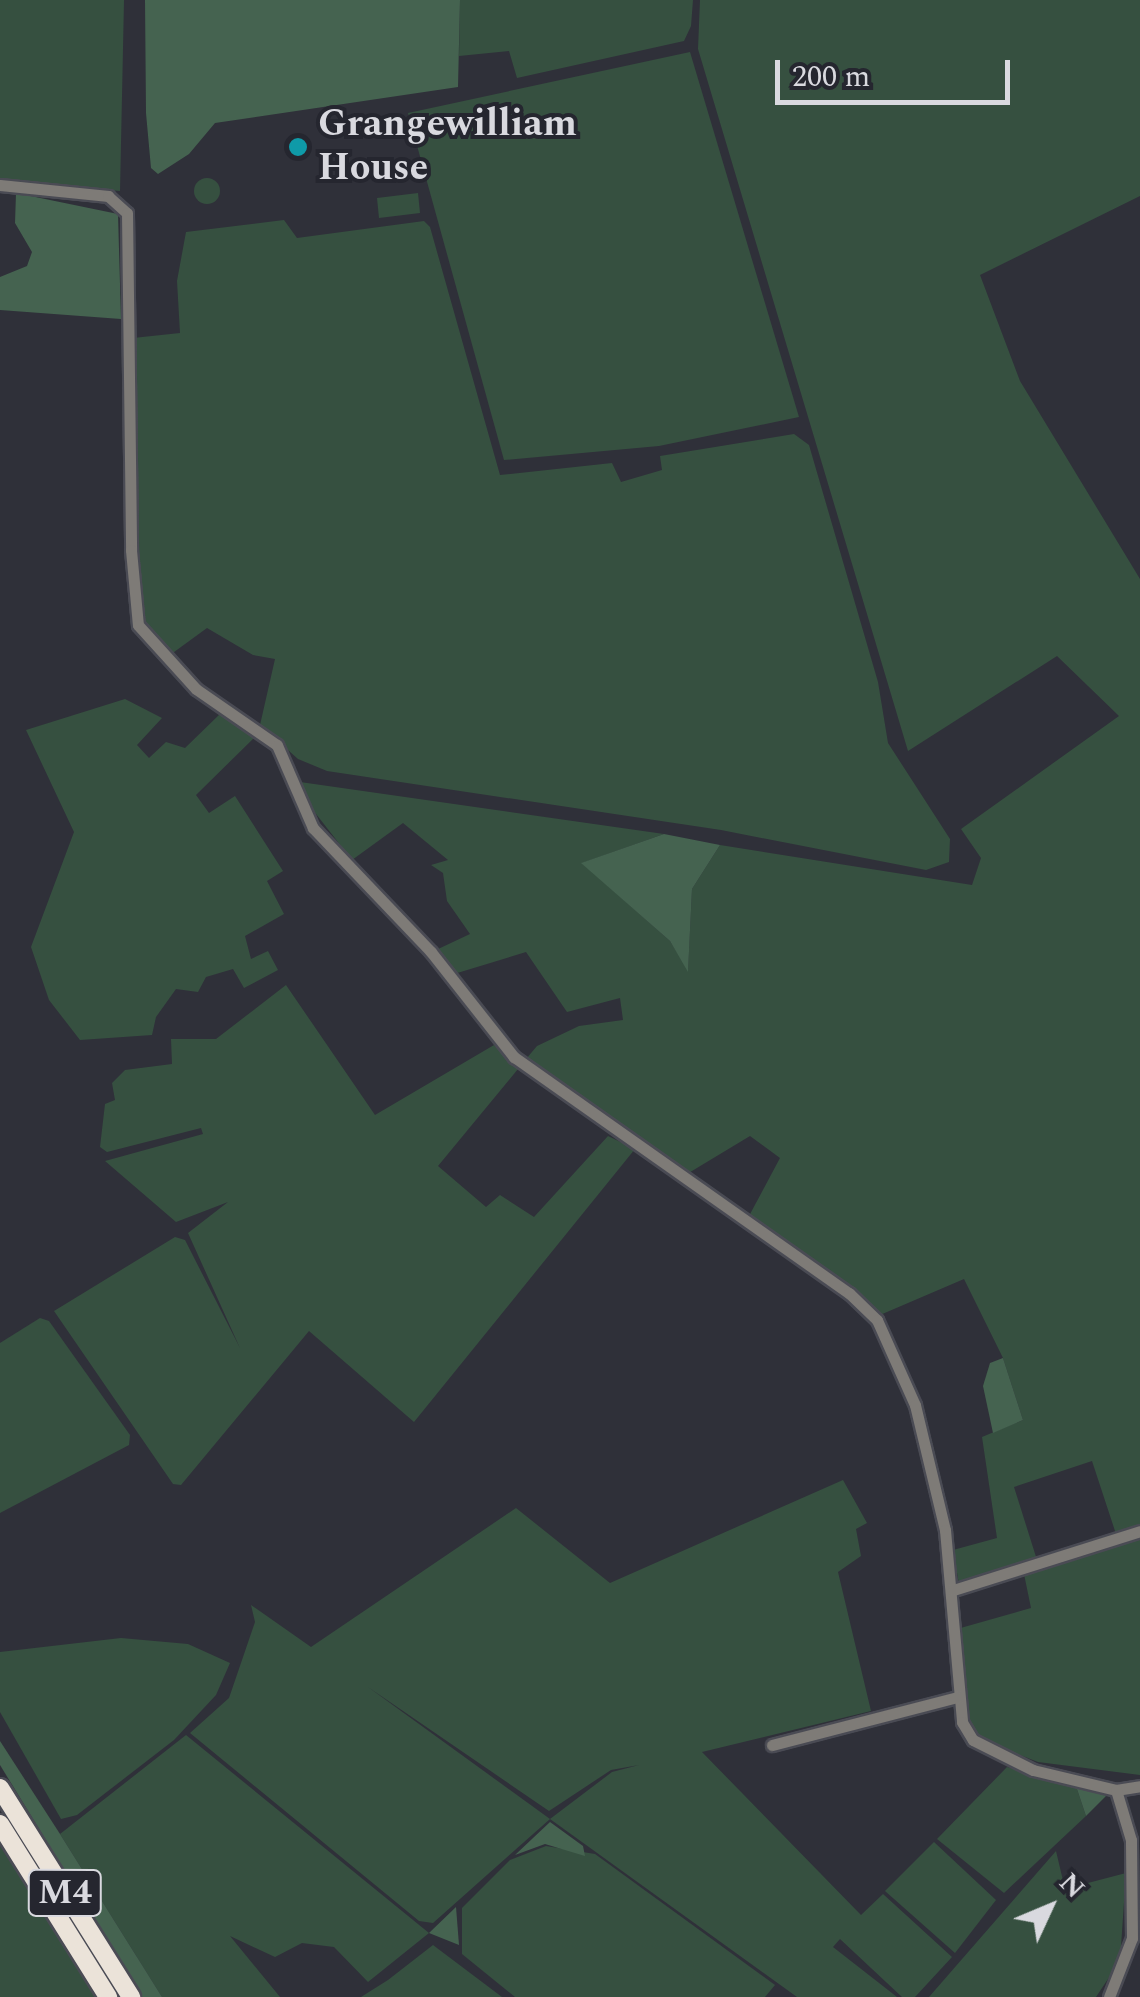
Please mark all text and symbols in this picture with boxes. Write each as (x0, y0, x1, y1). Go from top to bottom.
scale bar (780, 40, 1015, 102)
text: 200 m (792, 54, 870, 100)
place label: Grangewilliam House (318, 102, 577, 192)
marker: Grangewilliam House (287, 136, 309, 158)
north arrow (1000, 1857, 1100, 1957)
road number: M4 (28, 1863, 102, 1923)
text: N (1049, 1863, 1095, 1909)

